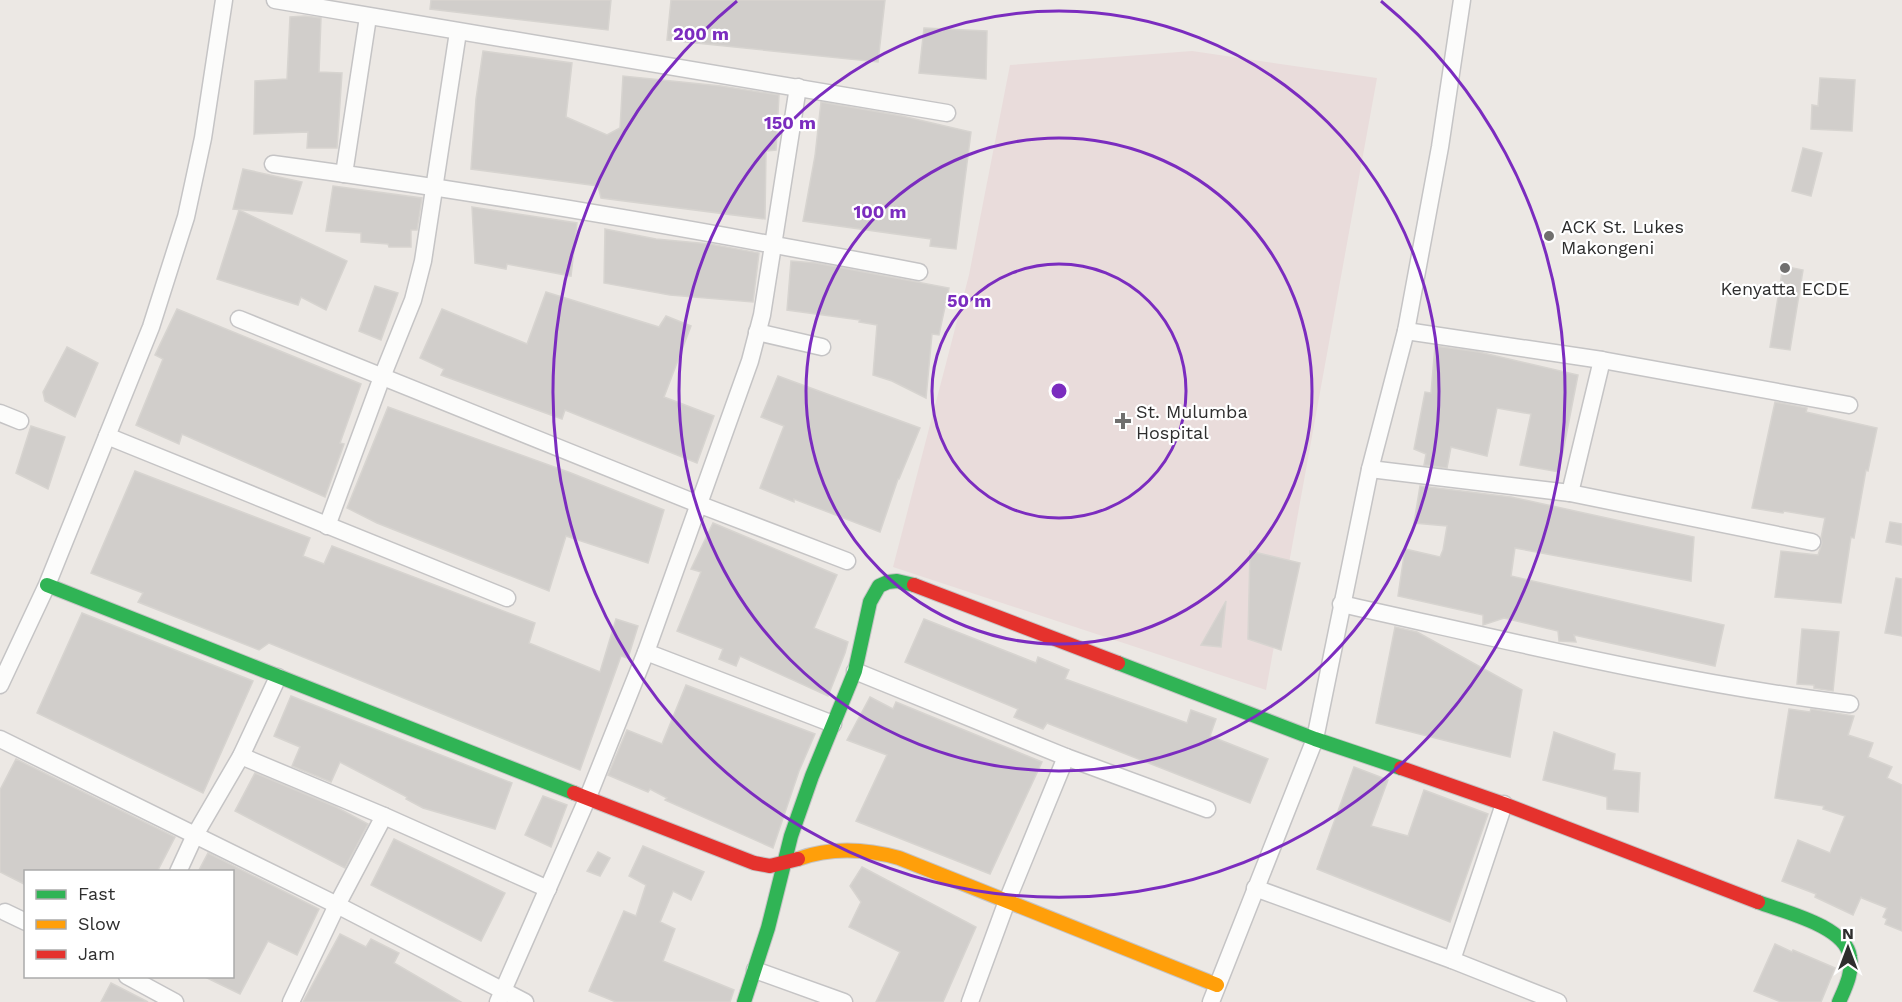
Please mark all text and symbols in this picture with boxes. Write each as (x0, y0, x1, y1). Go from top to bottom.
text: 200 m (673, 23, 729, 44)
text: 150 m (764, 112, 816, 133)
text: 100 m (853, 201, 907, 222)
place label: ACK St. Lukes Makongeni (1561, 216, 1684, 258)
marker: ACK St. Lukes Makongeni (1542, 229, 1556, 243)
marker: Kenyatta ECDE (1778, 261, 1792, 275)
place label: Kenyatta ECDE (1720, 278, 1850, 299)
text: 50 m (947, 290, 991, 311)
centre of rings (1049, 381, 1069, 401)
place label: St. Mulumba Hospital (1136, 401, 1248, 443)
marker: St. Mulumba Hospital (1114, 412, 1132, 430)
legend (24, 870, 234, 978)
text: Fast (78, 883, 116, 904)
text: Slow (78, 913, 121, 934)
north arrow (1818, 918, 1878, 978)
text: N (1842, 924, 1854, 943)
text: Jam (78, 943, 115, 964)

